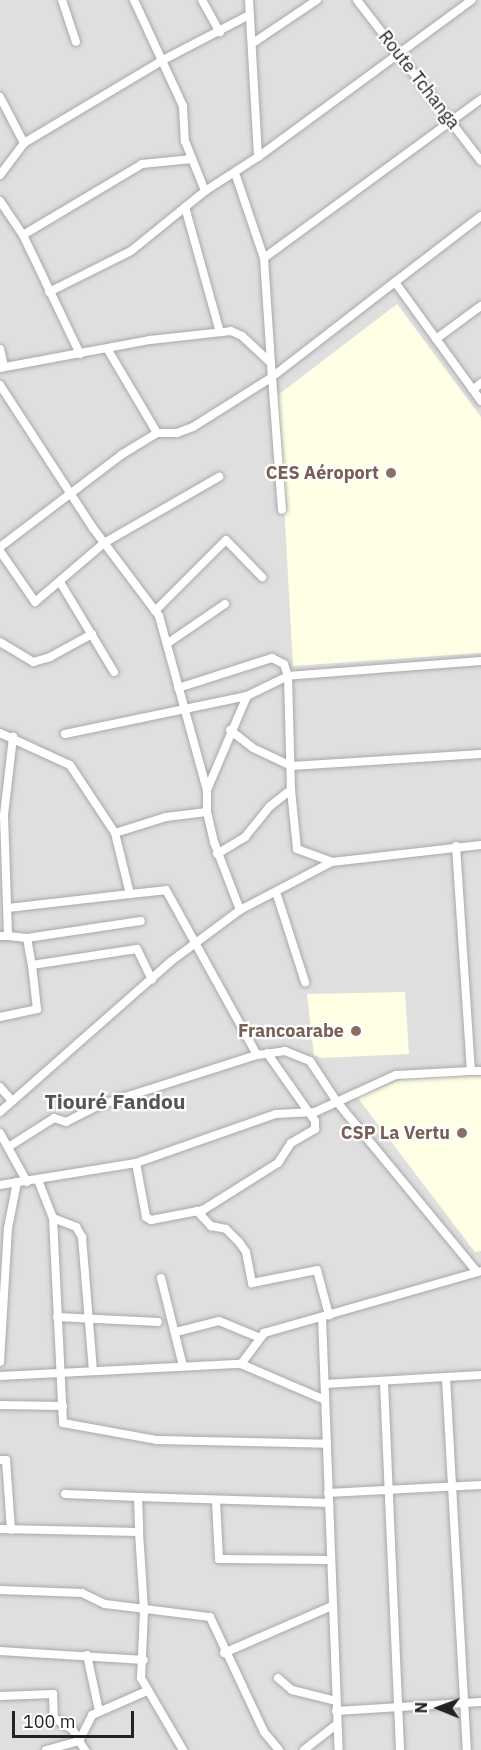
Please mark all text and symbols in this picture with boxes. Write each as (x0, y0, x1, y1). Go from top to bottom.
street label: Route Tchanga (374, 26, 464, 134)
place label: CES Aéroport (266, 462, 379, 484)
marker: CES Aéroport (384, 466, 398, 480)
place label: Francoarabe (238, 1020, 344, 1042)
marker: Francoarabe (349, 1024, 363, 1038)
district label: Tiouré Fandou (45, 1088, 185, 1114)
place label: CSP La Vertu (341, 1122, 450, 1144)
marker: CSP La Vertu (455, 1126, 469, 1140)
north arrow (409, 1678, 469, 1738)
scale bar (15, 1699, 136, 1737)
text: N (411, 1702, 431, 1714)
text: 100 m (23, 1710, 75, 1733)

